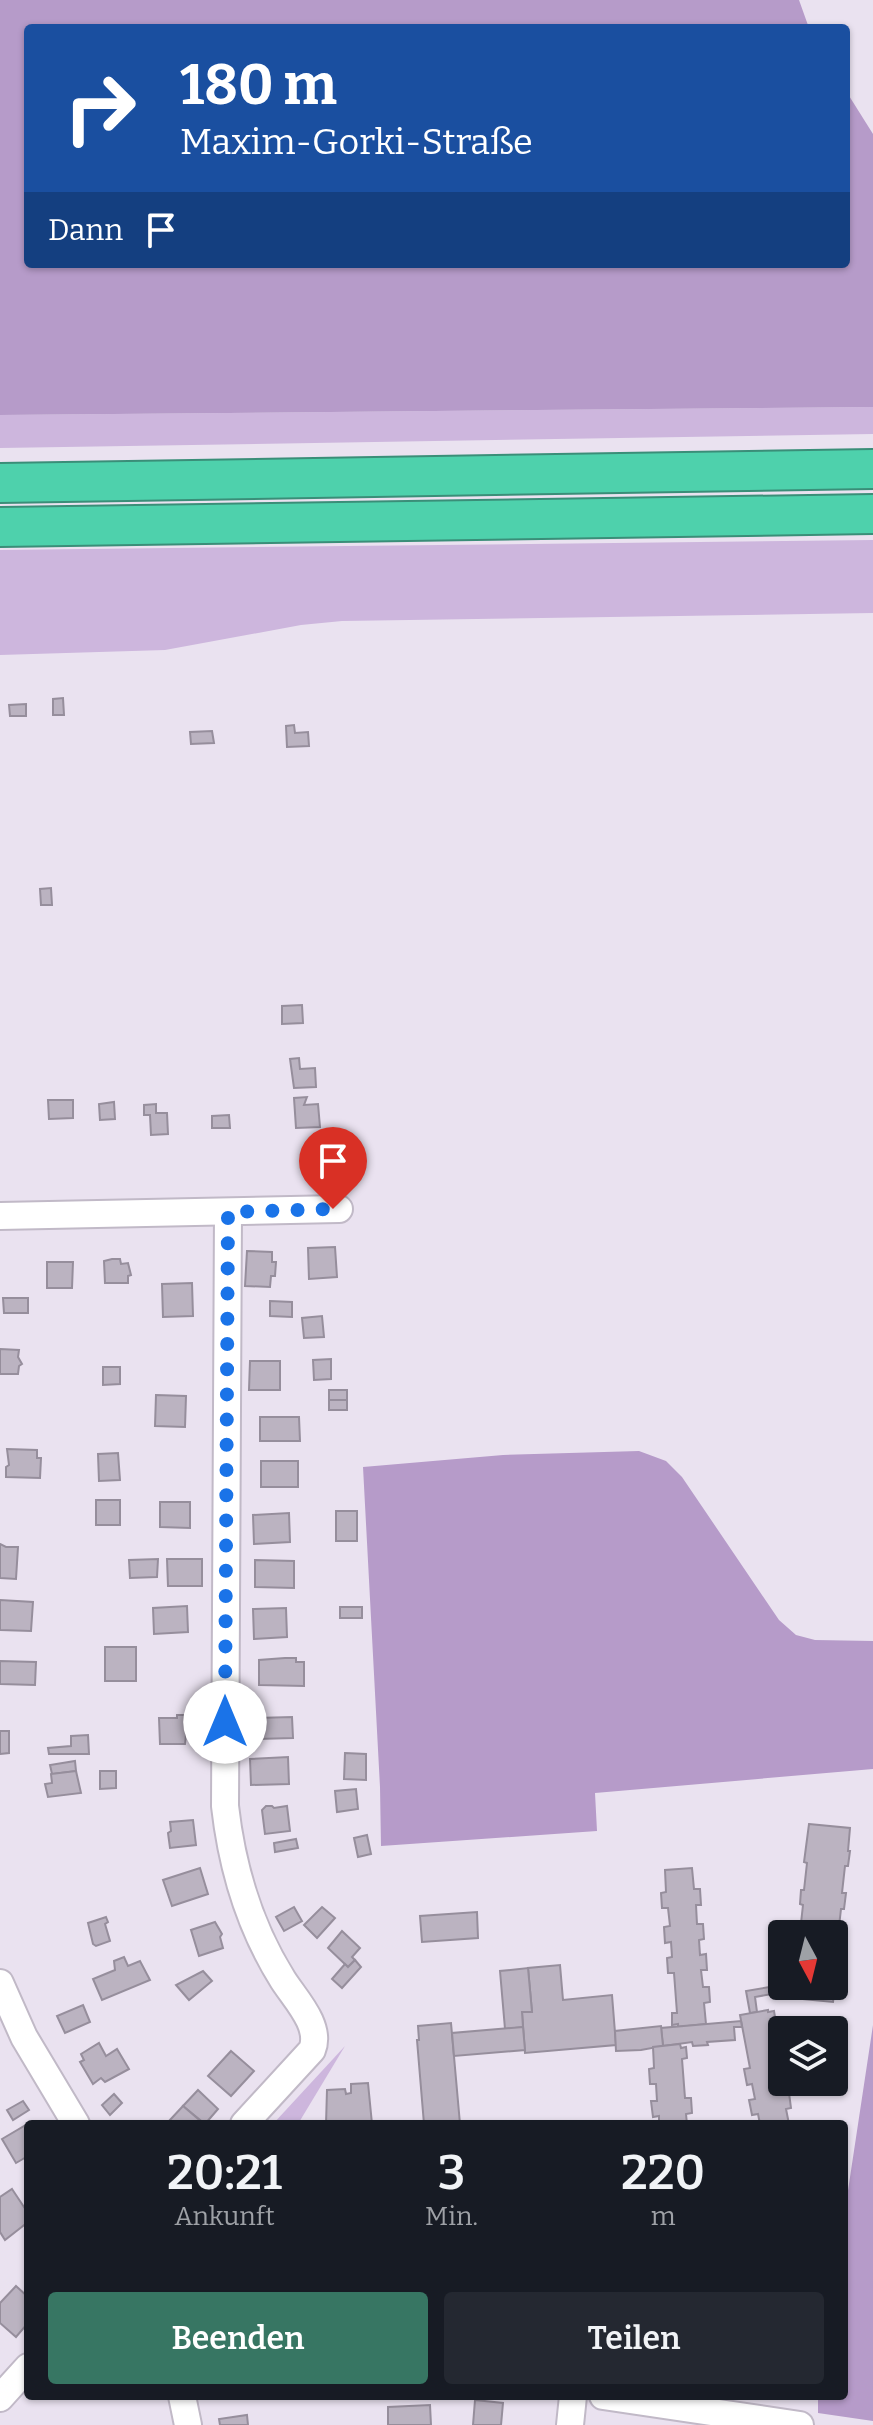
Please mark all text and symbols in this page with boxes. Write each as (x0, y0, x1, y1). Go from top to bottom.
text: 180 m (180, 52, 337, 119)
icon: right (48, 56, 152, 160)
text: Maxim-Gorki-Straße (180, 120, 533, 164)
icon: arrive (139, 208, 183, 252)
text: Dann (48, 212, 123, 248)
pin (299, 1127, 367, 1209)
icon: arrive (311, 1139, 355, 1183)
position arrow (183, 1680, 267, 1764)
north arrow (768, 1920, 848, 2000)
map controls (768, 1920, 848, 2096)
button: layers (768, 2016, 848, 2096)
text: 20:21 (167, 2144, 282, 2202)
text: 3 (438, 2144, 465, 2202)
text: 220 (621, 2144, 705, 2202)
text: Ankunft (174, 2201, 275, 2232)
text: Min. (425, 2201, 478, 2232)
text: m (651, 2201, 675, 2232)
button: Beenden (48, 2292, 428, 2384)
button: Teilen (444, 2292, 824, 2384)

